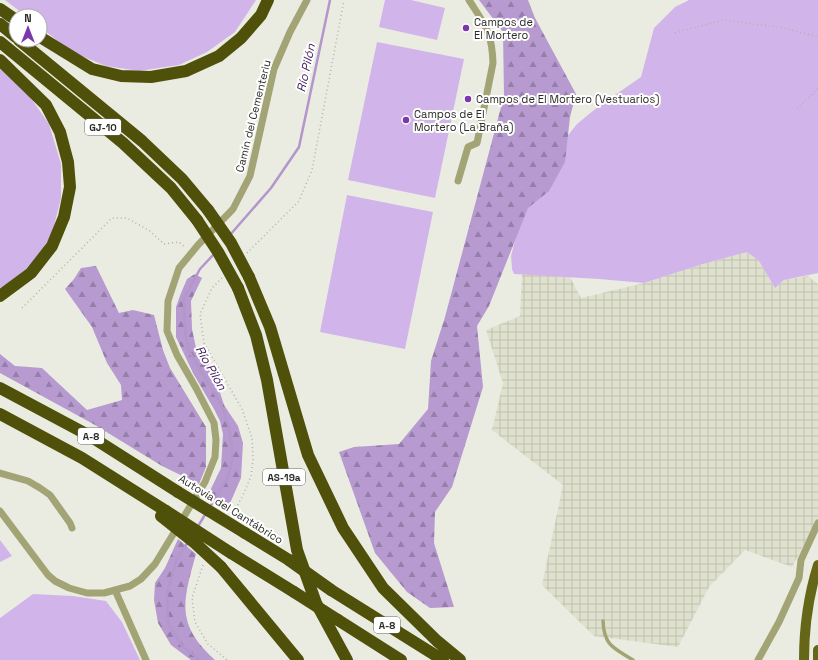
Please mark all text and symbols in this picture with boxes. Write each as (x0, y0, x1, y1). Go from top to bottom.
north arrow (8, 8, 48, 48)
text: N (24, 11, 32, 25)
place label: Campos de El Mortero (474, 15, 533, 42)
marker: Campos de El Mortero (461, 23, 471, 33)
water label: Río Pilón (293, 42, 319, 94)
street label: Camín del Cementeriu (232, 58, 274, 174)
place label: Campos de El Mortero (Vestuarios) (476, 92, 659, 106)
marker: Campos de El Mortero (Vestuarios) (463, 94, 473, 104)
place label: Campos de El Mortero (La Braña) (414, 107, 513, 134)
marker: Campos de El Mortero (La Braña) (401, 115, 411, 125)
road number: GJ-10 (85, 119, 121, 135)
water label: Río Pilón (192, 343, 230, 394)
road number: A-8 (78, 428, 104, 444)
road number: AS-19a (263, 469, 305, 485)
street label: Autovía del Cantábrico (176, 471, 286, 547)
road number: A-8 (374, 617, 400, 633)

